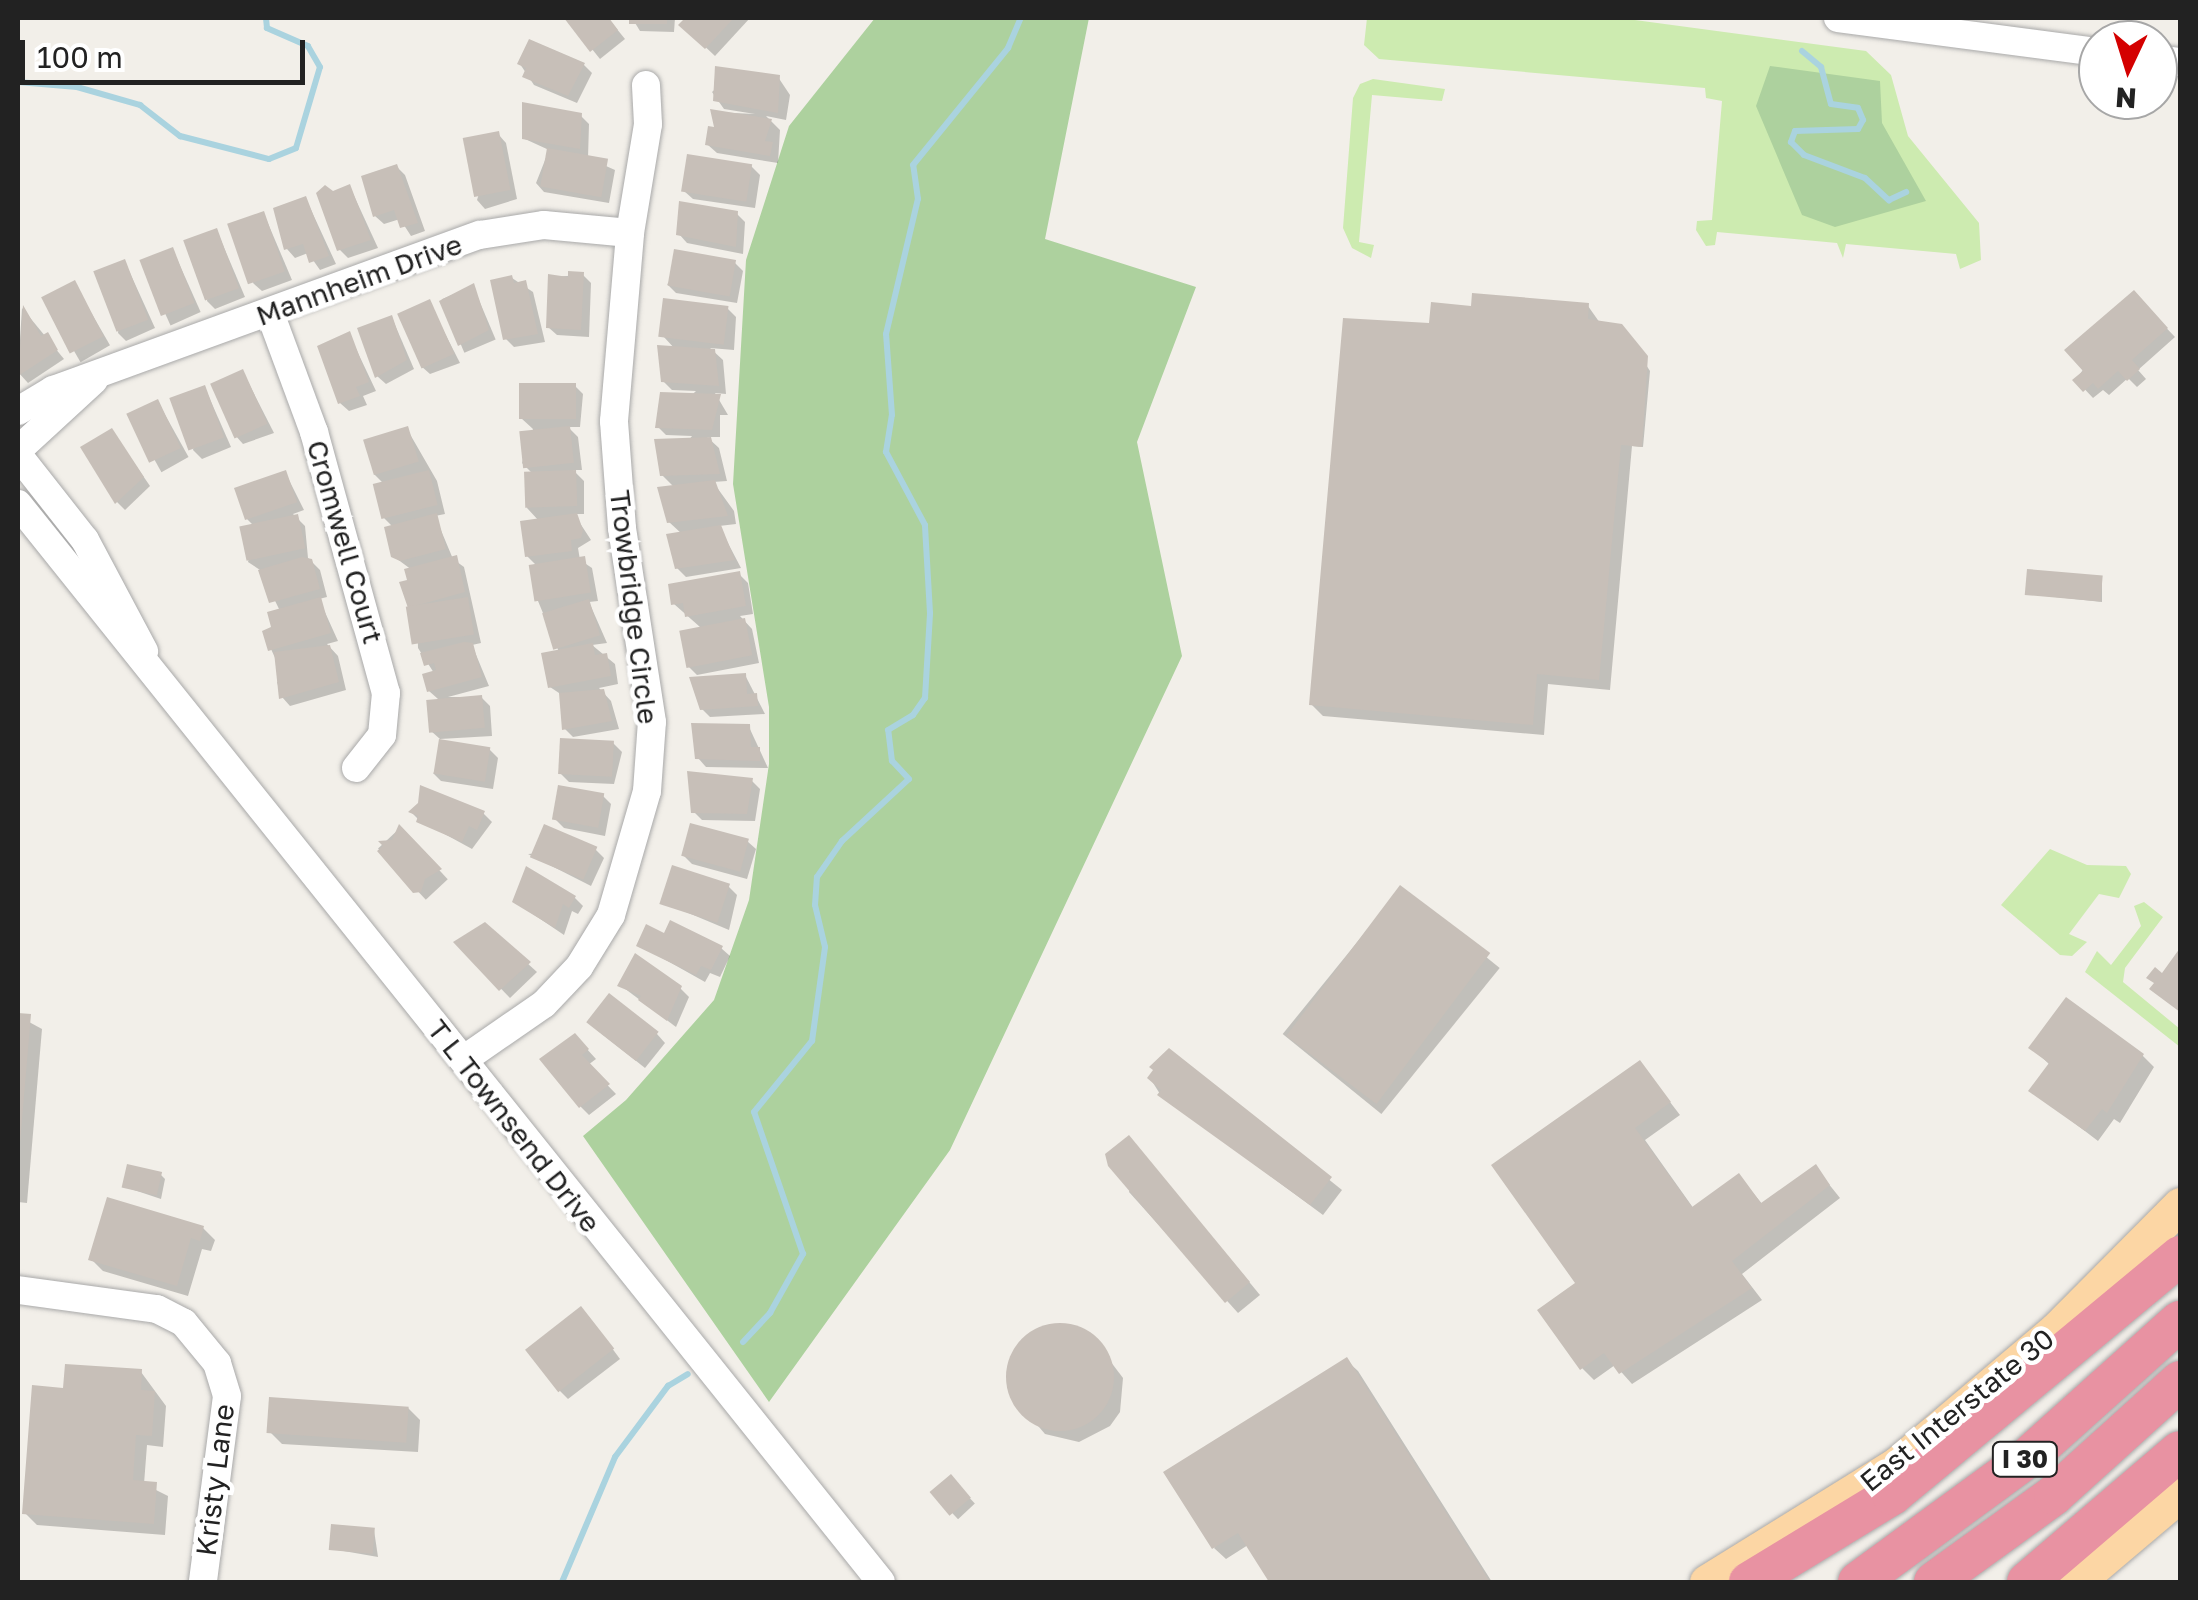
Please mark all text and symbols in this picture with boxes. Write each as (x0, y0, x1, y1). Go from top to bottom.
scale bar (25, 20, 310, 82)
north arrow (2078, 20, 2178, 120)
text: 100 m (37, 39, 123, 75)
text: N (2114, 81, 2138, 116)
street label: Mannheim Drive (252, 227, 466, 333)
street label: Cromwell Court (300, 436, 390, 648)
street label: Trowbridge Circle (603, 488, 665, 726)
street label: T L Townsend Drive (421, 1013, 607, 1239)
street label: East Interstate 30 (1853, 1322, 2061, 1498)
street label: Kristy Lane (189, 1402, 241, 1558)
road number: I 30 (1990, 1439, 2060, 1479)

